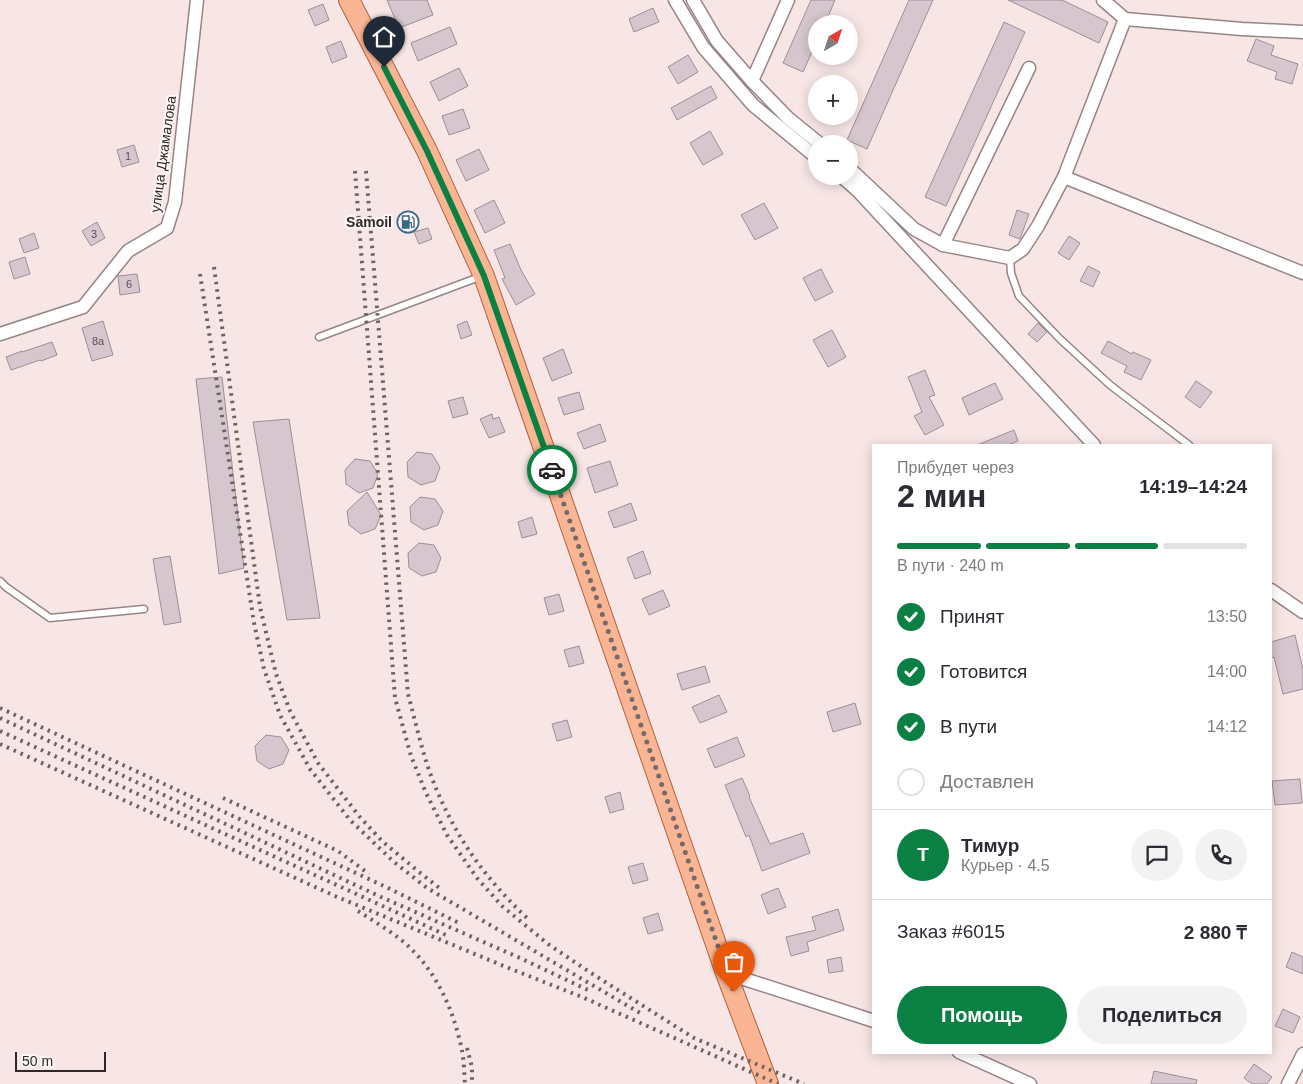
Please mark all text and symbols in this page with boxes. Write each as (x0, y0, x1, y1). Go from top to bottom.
north arrow (808, 15, 858, 65)
map controls (808, 15, 858, 185)
pin (363, 16, 405, 67)
icon: home (370, 23, 398, 51)
button: + (808, 75, 858, 125)
street label: улица Джамалова (147, 94, 179, 213)
button: − (808, 135, 858, 185)
house number: 1 (125, 150, 131, 162)
fuel station icon: Samoil (396, 210, 420, 234)
place label: Samoil (346, 214, 392, 230)
house number: 3 (91, 228, 97, 240)
house number: 6 (126, 278, 132, 290)
house number: 8а (92, 335, 105, 347)
courier (527, 445, 577, 495)
icon: car (538, 456, 566, 484)
text: Прибудет через (897, 459, 1014, 476)
text: 14:19–14:24 (1139, 476, 1247, 497)
text: 2 мин (897, 478, 986, 514)
text: В пути · 240 m (897, 557, 1004, 574)
icon: check (897, 603, 925, 631)
text: Принят (940, 606, 1004, 627)
text: 13:50 (1207, 608, 1247, 625)
icon: check (897, 658, 925, 686)
text: Готовится (940, 661, 1027, 682)
text: 14:00 (1207, 663, 1247, 680)
icon: check (897, 713, 925, 741)
text: В пути (940, 716, 997, 737)
text: 14:12 (1207, 718, 1247, 735)
text: Доставлен (940, 771, 1034, 792)
button: chat (1131, 829, 1183, 881)
button: phone (1195, 829, 1247, 881)
text: Тимур (961, 835, 1019, 856)
text: Т (917, 844, 929, 865)
text: Курьер · 4.5 (961, 857, 1050, 874)
text: Заказ #6015 (897, 921, 1005, 942)
text: 2 880 ₸ (1184, 922, 1247, 943)
pin (713, 941, 755, 992)
icon: bag (720, 948, 748, 976)
button: Помощь (897, 986, 1067, 1044)
button: Поделиться (1077, 986, 1247, 1044)
scale bar (15, 1049, 106, 1072)
text: 50 m (22, 1053, 53, 1069)

